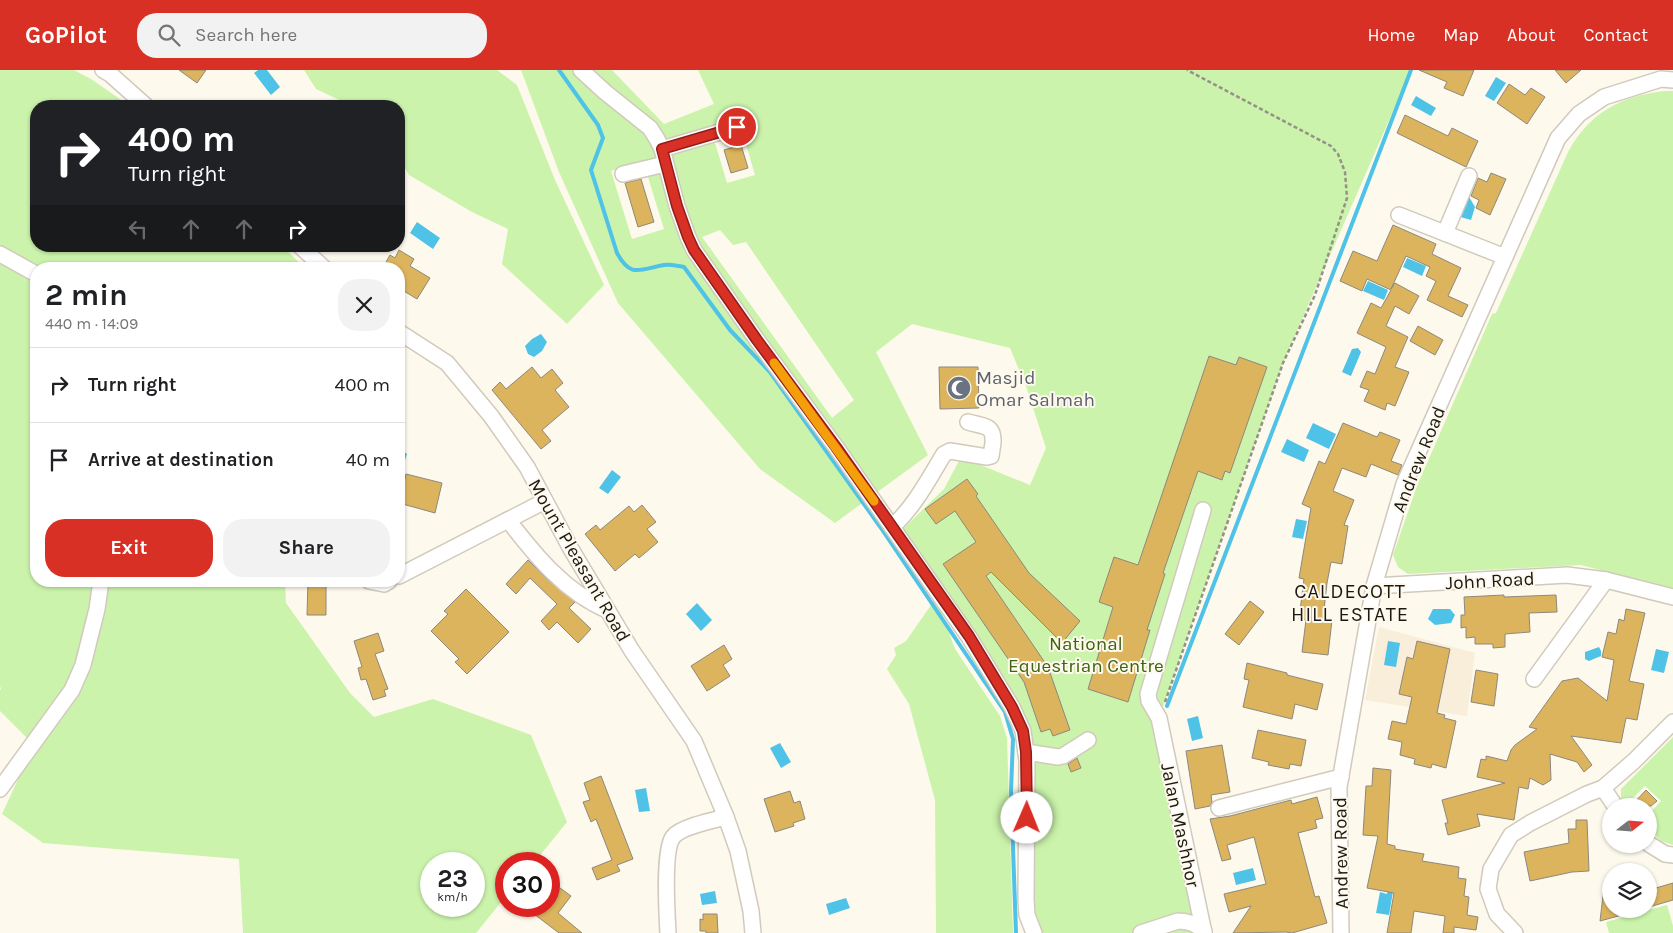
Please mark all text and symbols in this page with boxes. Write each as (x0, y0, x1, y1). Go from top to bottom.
search box (137, 13, 487, 58)
text: GoPilot (25, 21, 107, 49)
icon: search (155, 21, 183, 49)
text: Search here (195, 24, 297, 46)
text: Home (1367, 24, 1415, 46)
text: Map (1443, 24, 1479, 46)
text: About (1507, 24, 1556, 46)
text: Contact (1584, 24, 1648, 46)
pin (716, 106, 758, 148)
icon: arrive (723, 113, 751, 141)
text: 400 m (128, 119, 235, 160)
icon: right (45, 120, 110, 185)
text: Turn right (128, 161, 226, 187)
icon: left (124, 215, 152, 243)
icon: ahead (177, 215, 205, 243)
icon: ahead (230, 215, 258, 243)
icon: right (283, 215, 311, 243)
text: 2 min (45, 277, 128, 313)
button: close (338, 279, 390, 331)
text: 440 m · 14:09 (45, 314, 138, 333)
place label: Masjid Omar Salmah (976, 367, 1095, 411)
icon: right (45, 371, 73, 399)
text: Turn right (88, 374, 177, 396)
text: 400 m (335, 374, 390, 396)
mosque icon: Masjid Omar Salmah (946, 375, 972, 401)
street label: Andrew Road (1388, 403, 1450, 516)
icon: arrive (45, 446, 73, 474)
text: Arrive at destination (88, 449, 274, 471)
text: 40 m (346, 449, 390, 471)
street label: Mount Pleasant Road (523, 475, 635, 646)
button: Exit (45, 519, 213, 577)
button: Share (223, 519, 390, 577)
street label: John Road (1445, 568, 1535, 594)
district label: CALDECOTT HILL ESTATE (1291, 580, 1409, 626)
park label: National Equestrian Centre (1008, 633, 1164, 677)
street label: Jalan Mashhor (1156, 761, 1204, 890)
position arrow (1000, 791, 1052, 843)
street label: Andrew Road (1329, 797, 1353, 909)
north arrow (1602, 798, 1658, 852)
map controls (1602, 798, 1657, 918)
speed limit sign: 30 (495, 852, 560, 917)
button: layers (1602, 863, 1657, 918)
text: 23 (437, 864, 468, 893)
text: km/h (437, 890, 468, 904)

